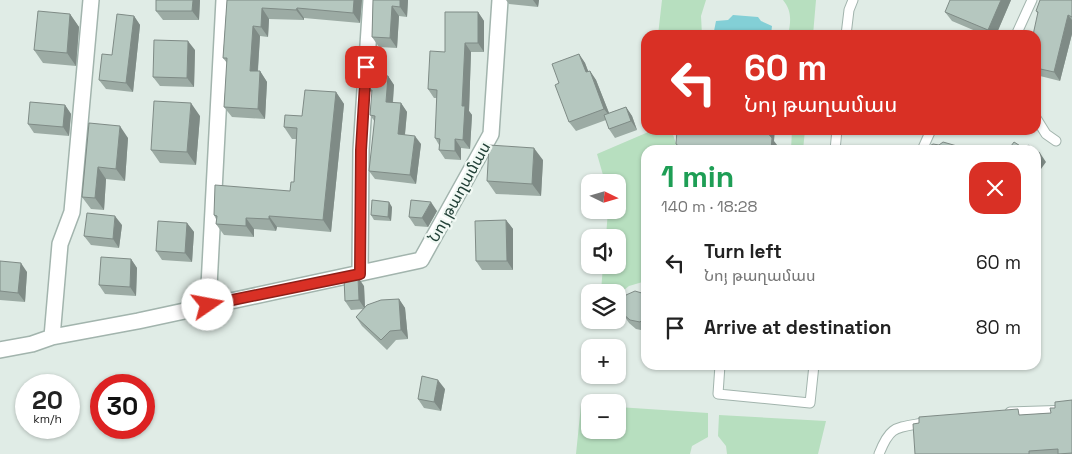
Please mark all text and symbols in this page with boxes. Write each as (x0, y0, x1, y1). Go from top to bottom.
pin (345, 46, 387, 88)
text: 60 m (744, 46, 827, 90)
icon: left (661, 50, 726, 115)
icon: arrive (352, 53, 380, 81)
text: Նոյ թաղամաս (744, 90, 897, 118)
street label: Նոյ թաղամաս (423, 138, 495, 246)
text: 1 min (661, 157, 734, 196)
button: close (969, 162, 1021, 214)
north arrow (581, 174, 626, 219)
map controls (581, 174, 626, 439)
text: 140 m · 18:28 (661, 196, 757, 217)
button: sound (581, 229, 626, 274)
text: Turn left (704, 239, 782, 264)
icon: left (661, 249, 689, 277)
text: 60 m (976, 250, 1021, 275)
text: Նոյ թաղամաս (704, 265, 816, 286)
position arrow (181, 278, 233, 330)
button: layers (581, 284, 626, 329)
icon: arrive (661, 314, 689, 342)
text: Arrive at destination (704, 315, 892, 340)
text: 80 m (976, 315, 1021, 340)
button: + (581, 339, 626, 384)
speed limit sign: 30 (90, 374, 155, 439)
text: 20 (32, 384, 63, 416)
button: − (581, 394, 626, 439)
text: km/h (33, 411, 62, 427)

